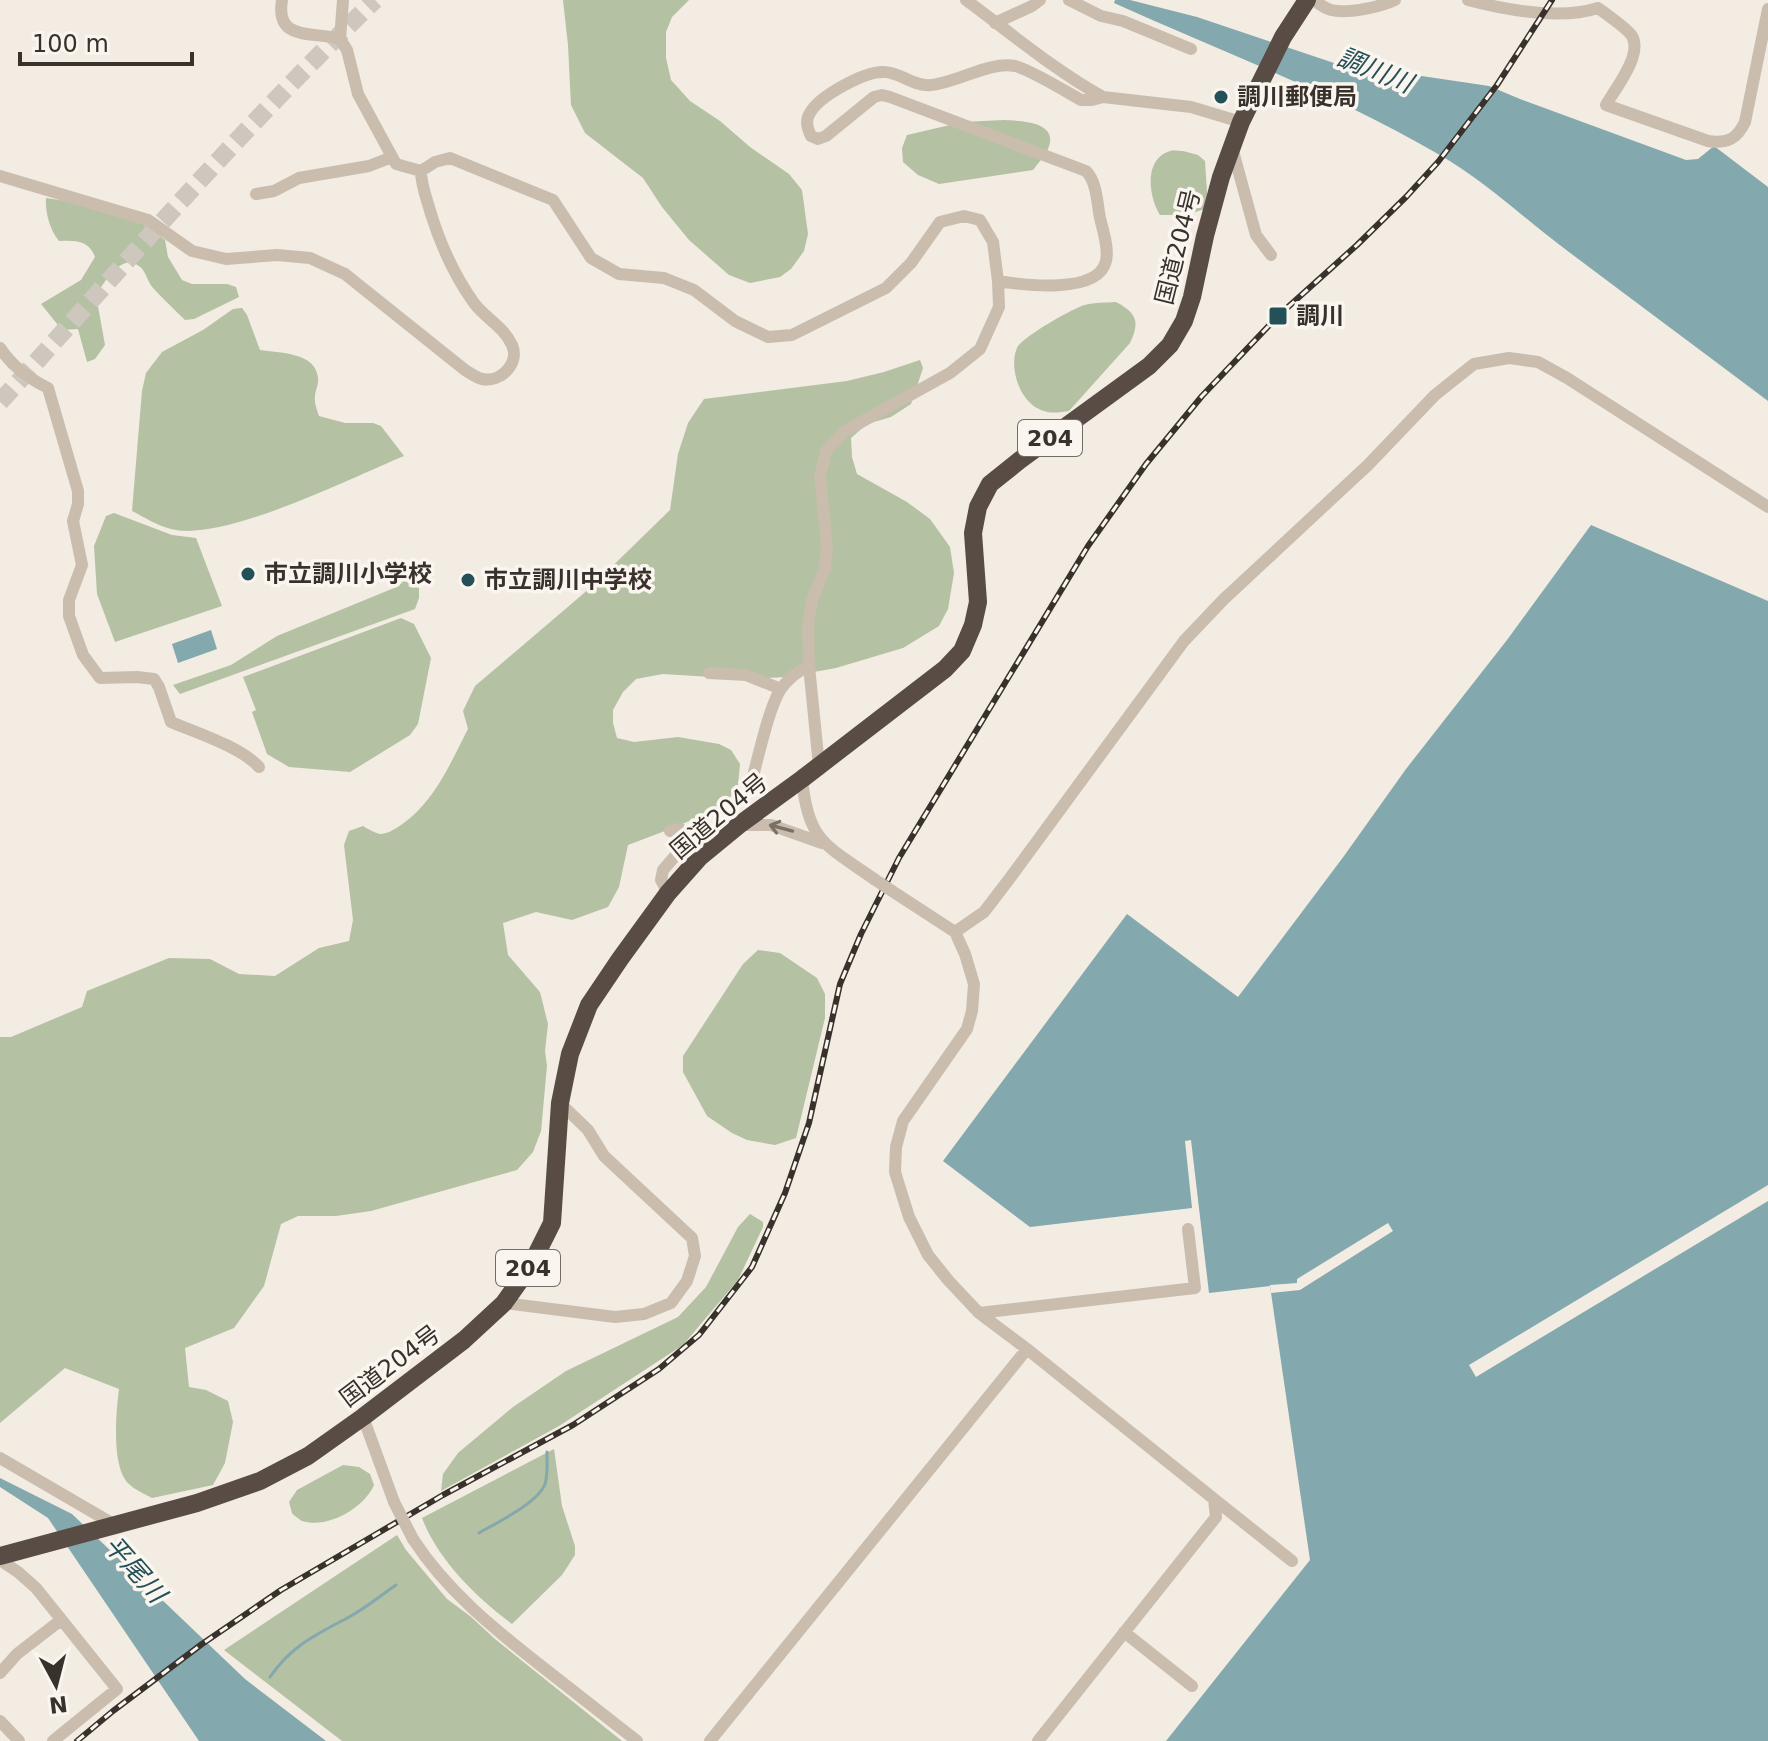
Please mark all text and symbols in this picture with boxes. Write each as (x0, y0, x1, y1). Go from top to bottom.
scale bar (20, 16, 192, 66)
text: 100 m (32, 30, 109, 58)
water label: 調川川 (1333, 41, 1420, 100)
place label: 調川郵便局 (1237, 83, 1357, 111)
marker: 調川郵便局 (1212, 88, 1230, 106)
street label: 国道204号 (1150, 186, 1206, 308)
place label: 調川 (1296, 302, 1344, 330)
marker: 調川 (1267, 305, 1289, 327)
road number: 204 (1018, 420, 1082, 456)
place label: 市立調川小学校 (264, 560, 432, 588)
marker: 市立調川小学校 (239, 565, 257, 583)
place label: 市立調川中学校 (484, 566, 652, 594)
marker: 市立調川中学校 (459, 571, 477, 589)
street label: 国道204号 (665, 767, 773, 865)
one-way arrow (769, 820, 795, 835)
road number: 204 (496, 1250, 560, 1286)
street label: 国道204号 (335, 1319, 445, 1413)
water label: 平尾川 (98, 1530, 174, 1611)
north arrow (16, 1645, 96, 1725)
text: N (48, 1691, 69, 1718)

